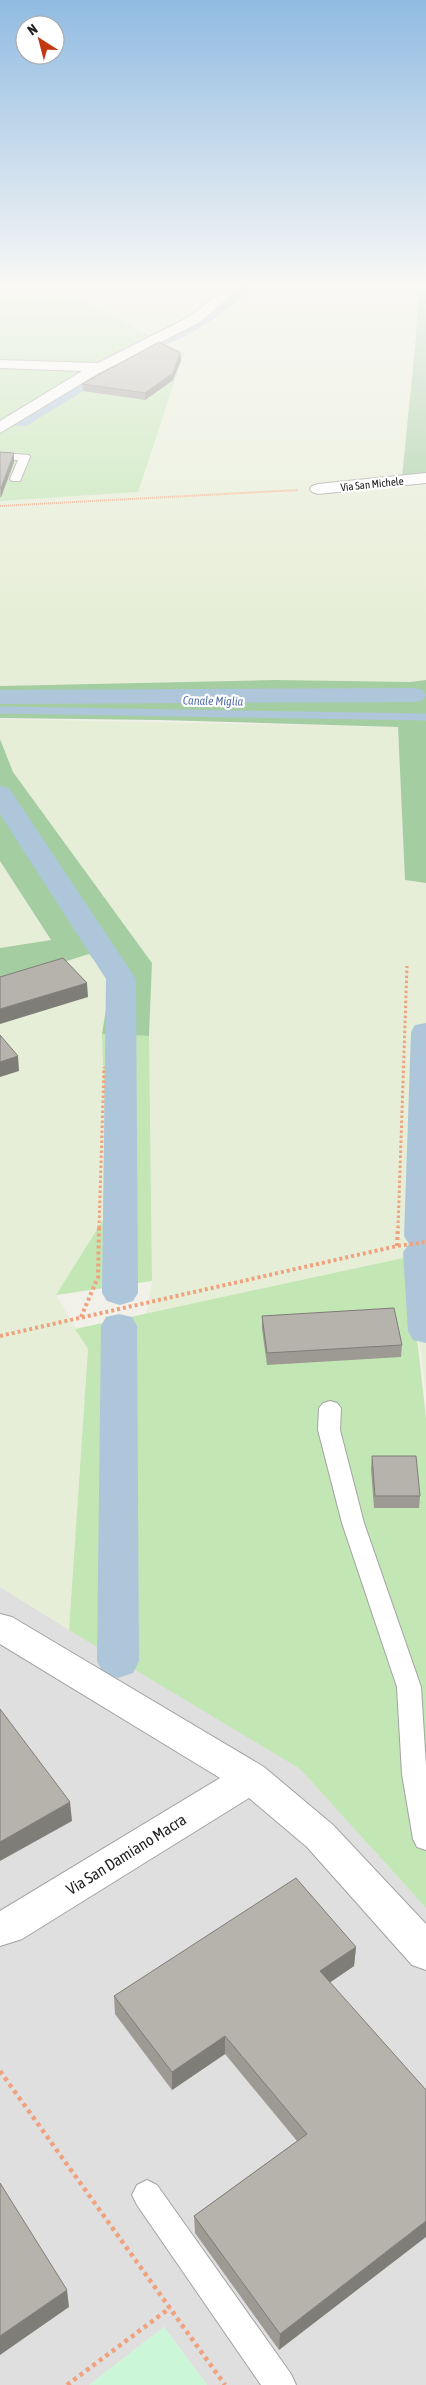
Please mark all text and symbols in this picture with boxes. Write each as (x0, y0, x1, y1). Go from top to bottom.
north arrow (15, 15, 65, 65)
text: N (24, 21, 40, 38)
street label: Via San Michele (340, 475, 404, 493)
water label: Canale Miglia (183, 693, 244, 709)
street label: Via San Damiano Macra (63, 1810, 189, 1898)

